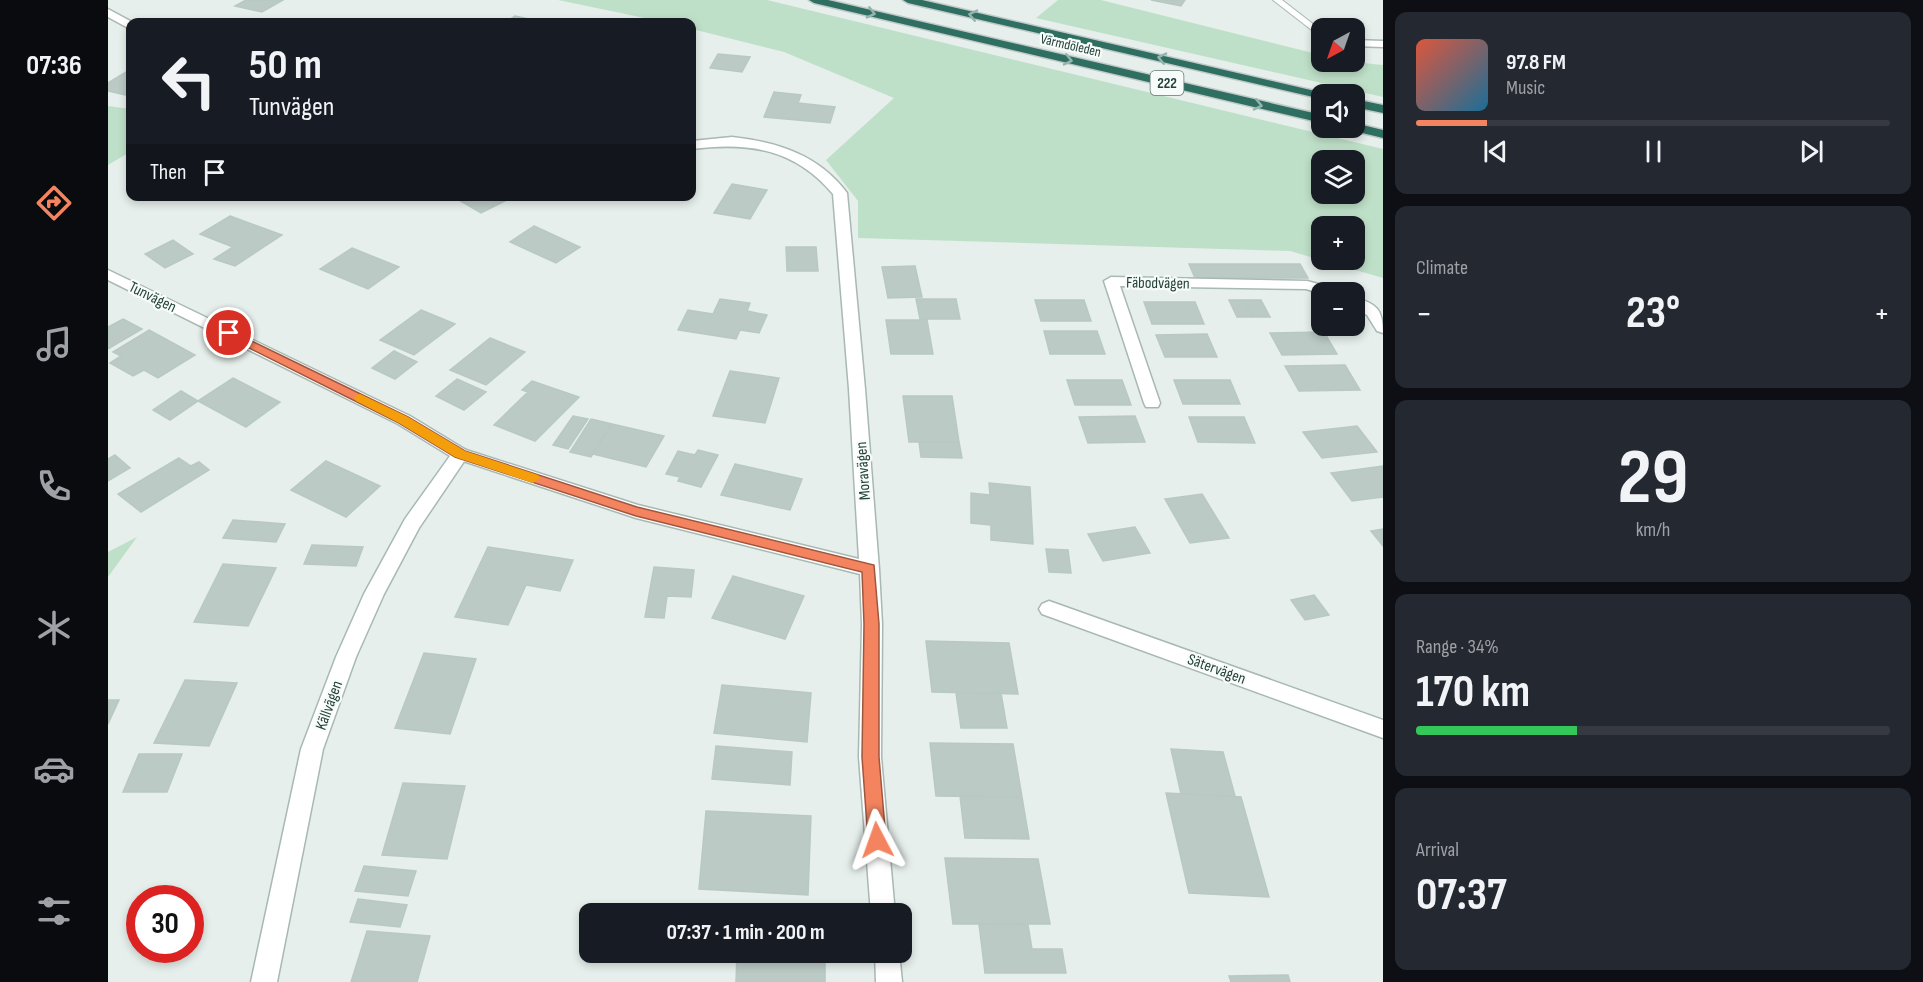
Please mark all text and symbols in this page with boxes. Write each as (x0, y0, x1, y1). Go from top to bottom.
one-way arrow (866, 6, 876, 19)
one-way arrow (968, 9, 978, 22)
north arrow (1311, 18, 1365, 72)
map controls (1311, 18, 1365, 336)
street label: Värmdöleden (1039, 30, 1103, 61)
text: 50 m (249, 40, 322, 91)
icon: left (150, 42, 228, 120)
text: 97.8 FM (1506, 49, 1566, 76)
text: 07:36 (26, 50, 82, 82)
one-way arrow (1063, 52, 1073, 65)
one-way arrow (1157, 53, 1167, 66)
road number: 222 (1150, 71, 1184, 95)
text: Music (1506, 76, 1545, 100)
button: sound (1311, 84, 1365, 138)
text: Tunvägen (249, 91, 334, 123)
one-way arrow (1253, 97, 1263, 110)
icon: previous (1479, 135, 1512, 168)
icon: pause (1637, 135, 1670, 168)
icon: next (1795, 135, 1828, 168)
button: layers (1311, 150, 1365, 204)
icon: arrive (198, 156, 231, 189)
text: Then (150, 159, 186, 186)
icon: directions (33, 182, 75, 224)
button: + (1311, 216, 1365, 270)
text: Climate (1416, 256, 1468, 280)
street label: Fäbodvägen (1126, 273, 1190, 294)
street label: Tunvägen (125, 278, 179, 317)
button: − (1311, 282, 1365, 336)
text: 23° (1626, 286, 1680, 341)
text: − (1416, 294, 1432, 334)
text: + (1874, 294, 1890, 334)
pin (203, 307, 254, 358)
icon: arrive (212, 316, 245, 349)
icon: music (33, 323, 75, 365)
text: 29 (1617, 432, 1689, 525)
street label: Moravägen (852, 441, 875, 501)
icon: phone (33, 465, 75, 507)
text: km/h (1636, 518, 1670, 542)
icon: climate (33, 607, 75, 649)
text: Range · 34% (1416, 635, 1499, 659)
street label: Sätervägen (1185, 650, 1248, 689)
text: 170 km (1416, 665, 1530, 720)
street label: Källvägen (312, 678, 347, 733)
icon: car (33, 748, 75, 790)
position arrow (845, 808, 909, 872)
text: Arrival (1416, 838, 1459, 862)
text: 07:37 (1416, 868, 1507, 923)
speed limit sign: 30 (126, 885, 204, 963)
icon: filters (33, 890, 75, 932)
text: 07:37 · 1 min · 200 m (666, 919, 825, 946)

